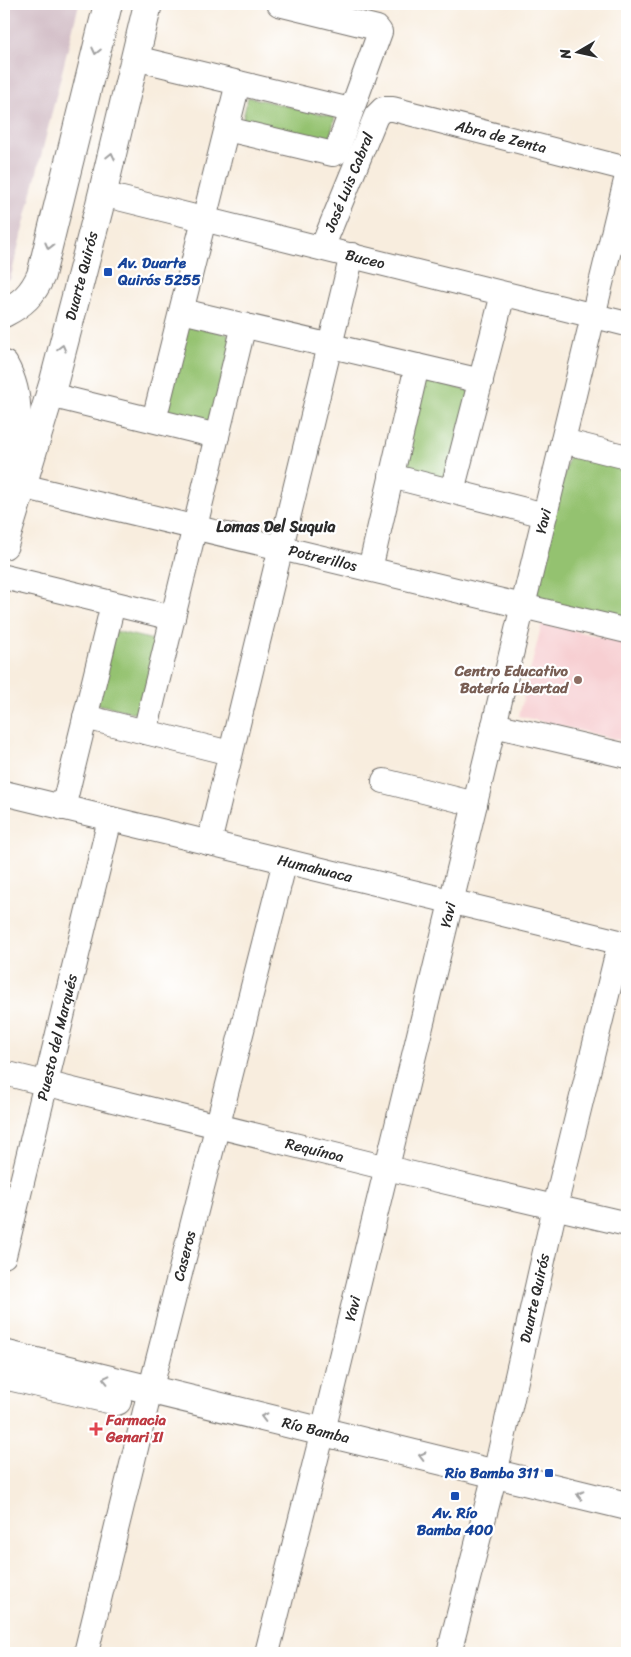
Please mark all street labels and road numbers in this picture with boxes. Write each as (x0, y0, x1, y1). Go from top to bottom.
street label: Abra de Zenta (451, 112, 550, 161)
street label: José Luis Cabral (316, 128, 381, 237)
street label: Duarte Quirós (57, 229, 105, 323)
street label: Buceo (342, 242, 388, 277)
street label: Yavi (528, 505, 559, 537)
street label: Potrerillos (286, 537, 361, 579)
street label: Humahuaca (275, 847, 356, 890)
street label: Yavi (432, 899, 464, 930)
street label: Puesto del Marqués (29, 971, 85, 1103)
street label: Requínoa (283, 1130, 347, 1170)
street label: Caseros (166, 1227, 204, 1284)
street label: Duarte Quirós (512, 1251, 557, 1345)
street label: Yavi (337, 1292, 368, 1324)
street label: Río Bamba (279, 1409, 353, 1451)

